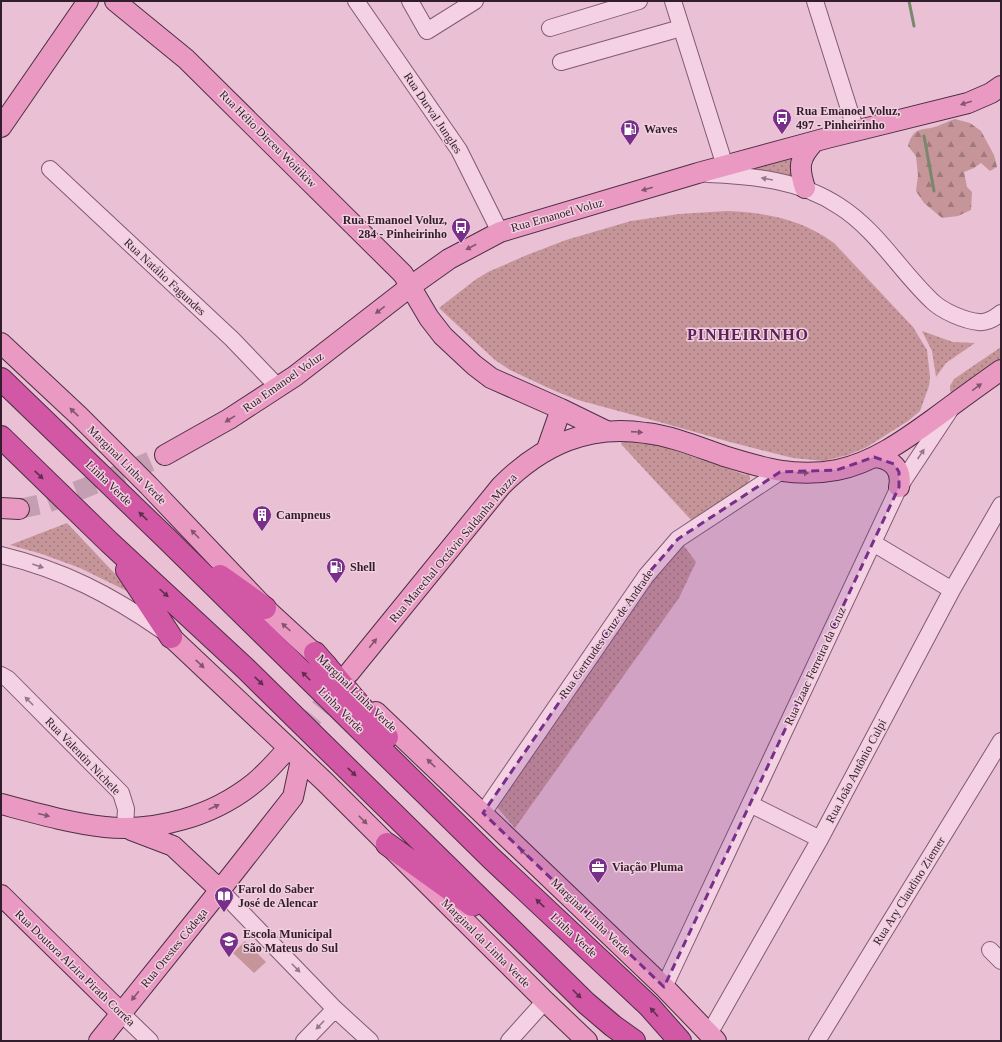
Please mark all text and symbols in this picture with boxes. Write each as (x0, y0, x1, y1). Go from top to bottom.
street label: Rua Durval Jungles (401, 70, 465, 156)
street label: Rua Hélio Dirceu Woitikiw (216, 87, 320, 191)
one-way arrow (960, 100, 972, 106)
place label: Rua Emanoel Voluz, 497 - Pinheirinho (796, 104, 900, 132)
bus stop icon: Rua Emanoel Voluz, 497 - Pinheirinho (771, 107, 793, 135)
fuel station icon: Waves (619, 118, 641, 146)
place label: Waves (644, 122, 678, 136)
one-way arrow (761, 176, 773, 182)
one-way arrow (641, 186, 653, 192)
street label: Rua Emanoel Voluz (509, 195, 605, 235)
place label: Rua Emanoel Voluz, 284 - Pinheirinho (343, 213, 447, 241)
bus stop icon: Rua Emanoel Voluz, 284 - Pinheirinho (450, 216, 472, 244)
street label: Rua Natálio Fagundes (121, 236, 209, 319)
one-way arrow (465, 244, 477, 251)
one-way arrow (375, 306, 386, 315)
district label: PINHEIRINHO (687, 326, 809, 343)
street label: Rua Emanoel Voluz (240, 349, 326, 415)
one-way arrow (972, 383, 982, 391)
one-way arrow (69, 407, 79, 416)
one-way arrow (225, 415, 235, 423)
street label: Marginal Linha Verde (85, 423, 169, 507)
one-way arrow (631, 428, 643, 435)
one-way arrow (917, 449, 925, 459)
street label: Linha Verde (83, 457, 135, 509)
one-way arrow (34, 470, 44, 479)
street label: Rua Marechal Octávio Saldanha Mazza (386, 470, 520, 626)
one-way arrow (797, 470, 810, 476)
building icon: Campneus (251, 504, 273, 532)
place label: Campneus (276, 508, 331, 522)
one-way arrow (139, 512, 148, 521)
one-way arrow (190, 529, 200, 539)
fuel station icon: Shell (325, 556, 347, 584)
place label: Shell (350, 560, 376, 574)
one-way arrow (33, 563, 45, 569)
street label: Rua Gertrudes Cruz de Andrade (556, 567, 656, 701)
one-way arrow (159, 588, 169, 597)
street label: Rua Izaac Ferreira da Cruz (781, 604, 849, 728)
one-way arrow (281, 622, 291, 632)
one-way arrow (369, 637, 378, 648)
street label: Marginal Linha Verde (314, 651, 400, 735)
one-way arrow (194, 659, 205, 668)
one-way arrow (301, 671, 311, 681)
one-way arrow (254, 677, 264, 686)
street label: Linha Verde (315, 684, 367, 736)
one-way arrow (24, 696, 34, 706)
street label: Rua Valentin Nichele (42, 714, 124, 798)
street label: Rua João Antônio Culpi (823, 716, 890, 825)
one-way arrow (426, 759, 436, 768)
one-way arrow (347, 767, 357, 777)
one-way arrow (209, 804, 220, 810)
one-way arrow (38, 812, 50, 818)
one-way arrow (358, 815, 368, 824)
street label: Rua Ary Claudino Ziemer (870, 834, 948, 948)
one-way arrow (519, 849, 530, 858)
office icon: Viação Pluma (587, 856, 609, 884)
place label: Viação Pluma (612, 860, 683, 874)
street label: Marginal Linha Verde (548, 875, 634, 959)
place label: Farol do Saber José de Alencar (238, 882, 319, 910)
library icon: Farol do Saber José de Alencar (213, 885, 235, 913)
street label: Marginal da Linha Verde (439, 896, 533, 990)
one-way arrow (534, 899, 545, 908)
street label: Rua Orestes Códega (138, 905, 211, 990)
street label: Rua Doutora Alzira Pirath Corrêa (12, 907, 138, 1030)
street label: Linha Verde (548, 910, 600, 960)
place label: Escola Municipal São Mateus do Sul (243, 927, 339, 955)
school or university icon: Escola Municipal São Mateus do Sul (218, 930, 240, 958)
one-way arrow (291, 963, 301, 973)
one-way arrow (572, 989, 582, 999)
one-way arrow (130, 991, 139, 1002)
one-way arrow (650, 1007, 659, 1017)
one-way arrow (315, 1020, 324, 1030)

